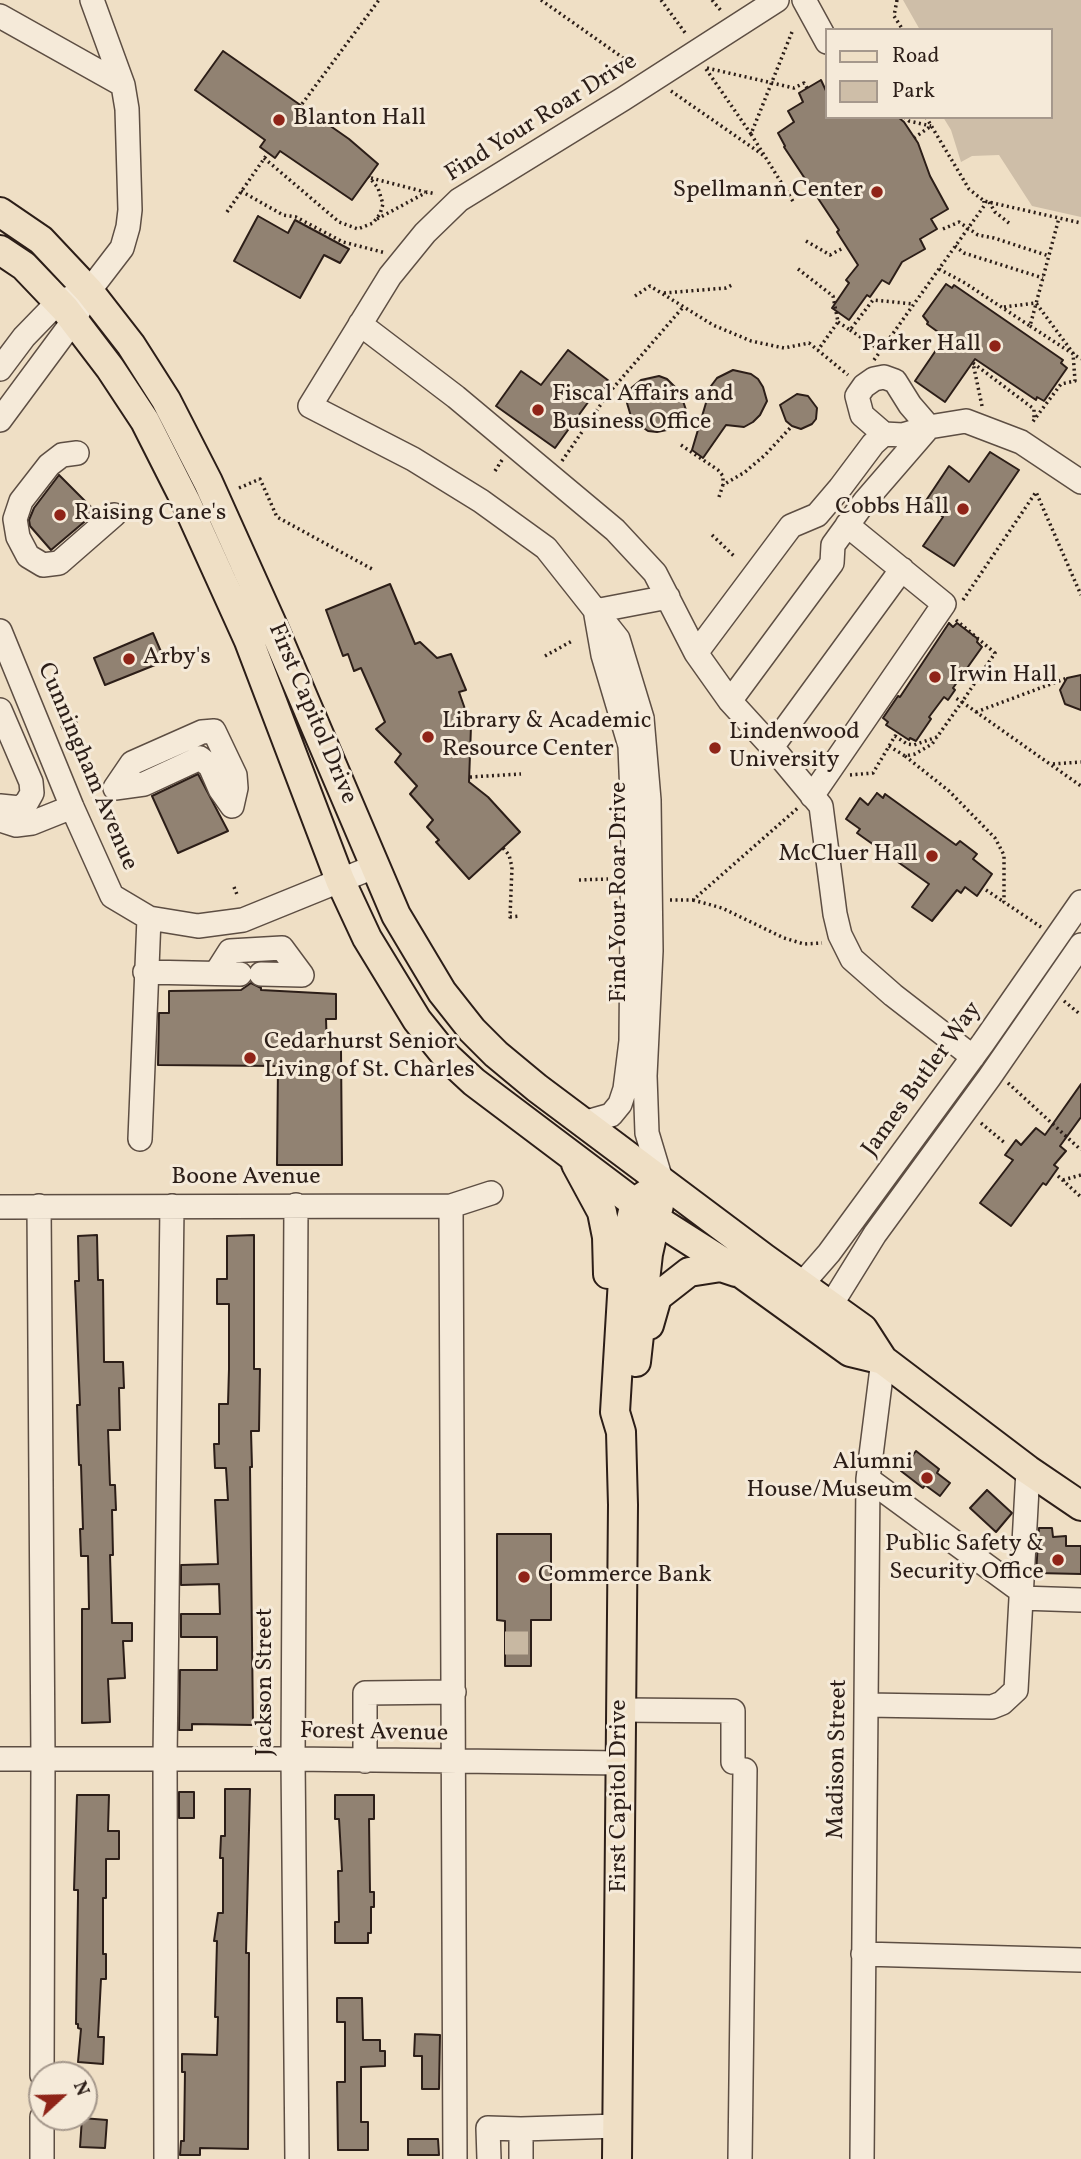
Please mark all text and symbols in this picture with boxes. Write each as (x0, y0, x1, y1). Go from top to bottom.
legend (825, 28, 1053, 119)
text: Road (892, 42, 939, 71)
street label: Find Your Roar Drive (441, 48, 643, 190)
text: Park (892, 77, 935, 106)
place label: Blanton Hall (293, 106, 426, 134)
marker: Blanton Hall (271, 112, 287, 128)
place label: Spellmann Center (673, 178, 863, 206)
marker: Spellmann Center (869, 184, 885, 200)
place label: Parker Hall (862, 332, 981, 360)
marker: Parker Hall (987, 338, 1003, 354)
place label: Fiscal Affairs and Business Office (552, 382, 734, 438)
marker: Fiscal Affairs and Business Office (530, 402, 546, 418)
place label: Cobbs Hall (835, 495, 949, 523)
place label: Raising Cane's (74, 501, 226, 529)
marker: Cobbs Hall (955, 501, 971, 517)
marker: Raising Cane's (52, 507, 68, 523)
street label: First Capitol Drive (260, 619, 362, 809)
place label: Arby's (143, 645, 211, 673)
marker: Arby's (121, 651, 137, 667)
street label: Cunningham Avenue (29, 659, 143, 875)
place label: Irwin Hall (949, 663, 1057, 691)
marker: Irwin Hall (927, 669, 943, 685)
place label: Library & Academic Resource Center (442, 709, 651, 765)
place label: Lindenwood University (729, 720, 860, 776)
marker: Library & Academic Resource Center (420, 729, 436, 745)
marker: Lindenwood University (707, 740, 723, 756)
street label: Find Your Roar Drive (607, 782, 635, 1002)
place label: McCluer Hall (778, 842, 918, 870)
marker: McCluer Hall (924, 848, 940, 864)
street label: James Butler Way (857, 997, 989, 1163)
place label: Cedarhurst Senior Living of St. Charles (264, 1030, 475, 1086)
marker: Cedarhurst Senior Living of St. Charles (242, 1050, 258, 1066)
street label: Boone Avenue (171, 1165, 321, 1193)
place label: Alumni House/Museum (746, 1450, 913, 1506)
marker: Alumni House/Museum (919, 1470, 935, 1486)
place label: Public Safety & Security Office (885, 1532, 1044, 1588)
marker: Public Safety & Security Office (1050, 1552, 1066, 1568)
place label: Commerce Bank (538, 1563, 712, 1591)
marker: Commerce Bank (516, 1569, 532, 1585)
street label: Jackson Street (253, 1608, 281, 1756)
street label: Madison Street (823, 1679, 855, 1839)
street label: First Capitol Drive (607, 1699, 635, 1893)
street label: Forest Avenue (300, 1718, 448, 1750)
north arrow (28, 2061, 98, 2131)
text: N (66, 2078, 95, 2100)

